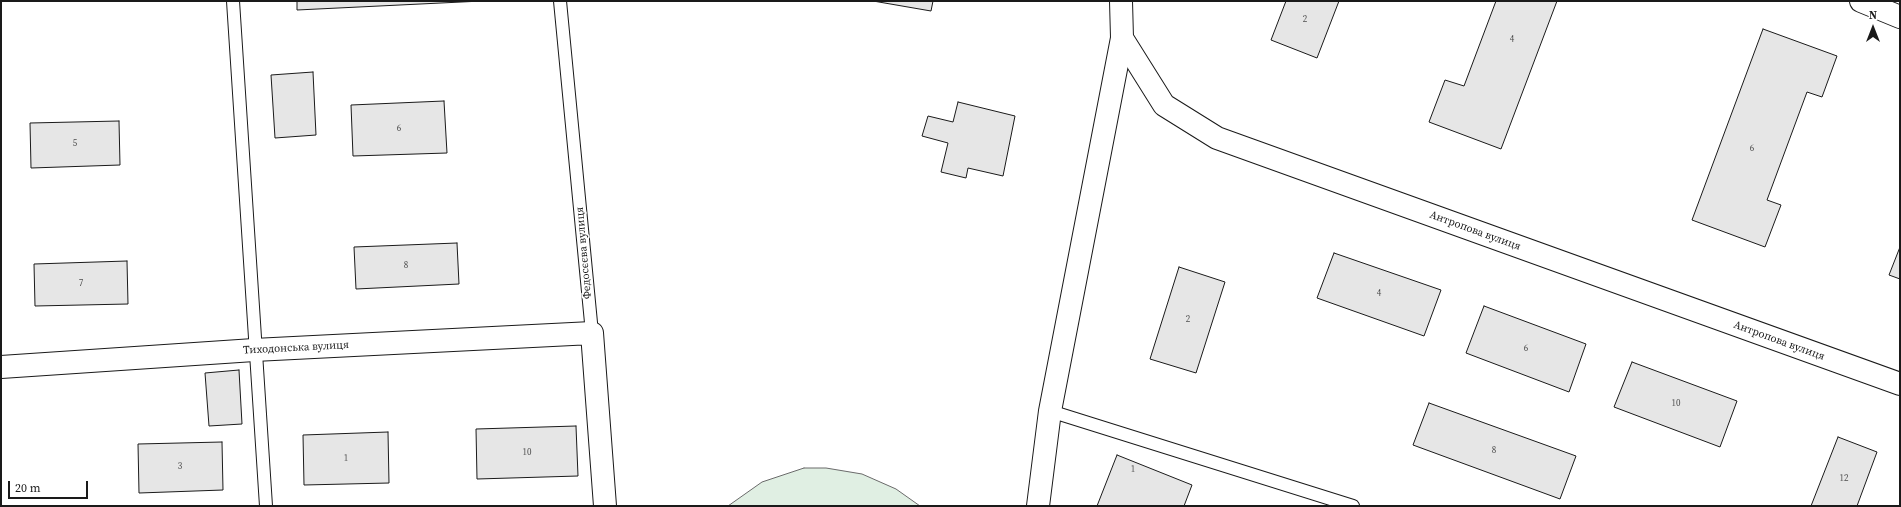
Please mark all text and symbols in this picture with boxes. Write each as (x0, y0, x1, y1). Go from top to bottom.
north arrow (1853, 8, 1893, 48)
text: N (1869, 8, 1877, 23)
house number: 2 (1303, 15, 1307, 25)
house number: 4 (1510, 35, 1514, 45)
house number: 6 (397, 124, 401, 134)
house number: 5 (73, 139, 77, 149)
house number: 6 (1750, 144, 1754, 154)
street label: Федосєєва вулиця (573, 206, 595, 300)
street label: Антропова вулиця (1428, 208, 1522, 254)
house number: 8 (404, 261, 408, 271)
house number: 7 (79, 279, 83, 289)
house number: 4 (1377, 289, 1381, 299)
house number: 2 (1186, 315, 1190, 325)
street label: Антропова вулиця (1732, 318, 1826, 364)
street label: Тиходонська вулиця (243, 339, 349, 357)
house number: 6 (1524, 344, 1528, 354)
house number: 10 (1672, 399, 1680, 409)
house number: 8 (1492, 446, 1496, 456)
house number: 10 (523, 448, 531, 458)
house number: 1 (344, 454, 348, 464)
house number: 3 (178, 462, 182, 472)
house number: 1 (1131, 465, 1135, 475)
scale bar (10, 473, 90, 499)
house number: 12 (1840, 474, 1848, 484)
text: 20 m (15, 480, 41, 496)

